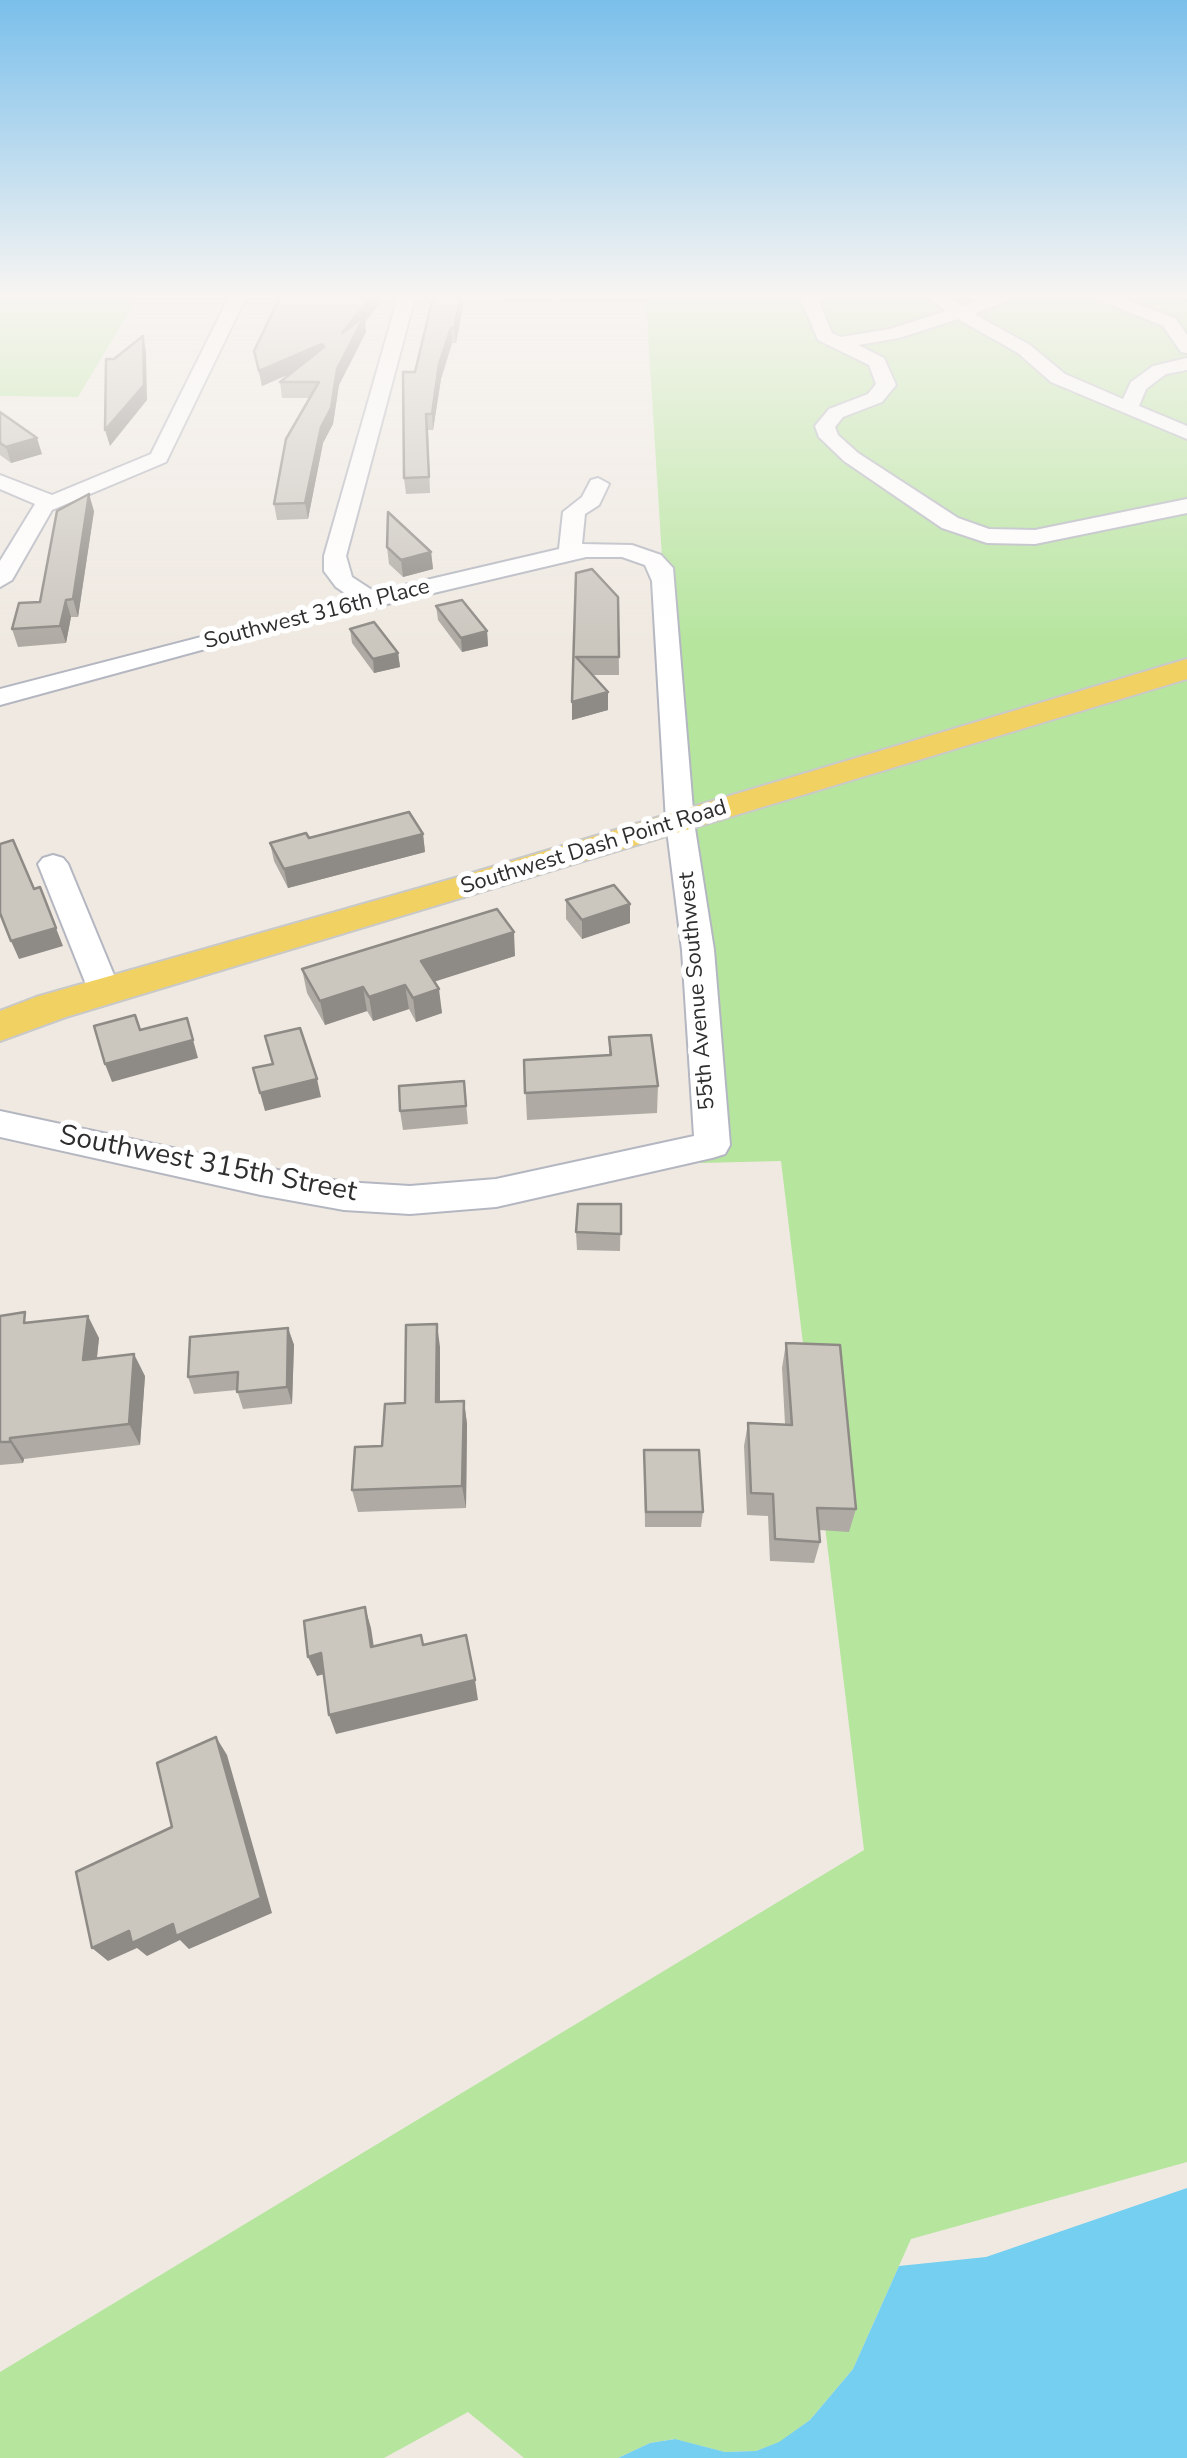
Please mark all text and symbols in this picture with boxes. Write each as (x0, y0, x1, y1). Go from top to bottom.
street label: Southwest 316th Place (202, 574, 432, 656)
street label: Southwest Dash Point Road (458, 795, 730, 901)
street label: 55th Avenue Southwest (674, 871, 722, 1111)
street label: Southwest 315th Street (56, 1120, 360, 1210)

